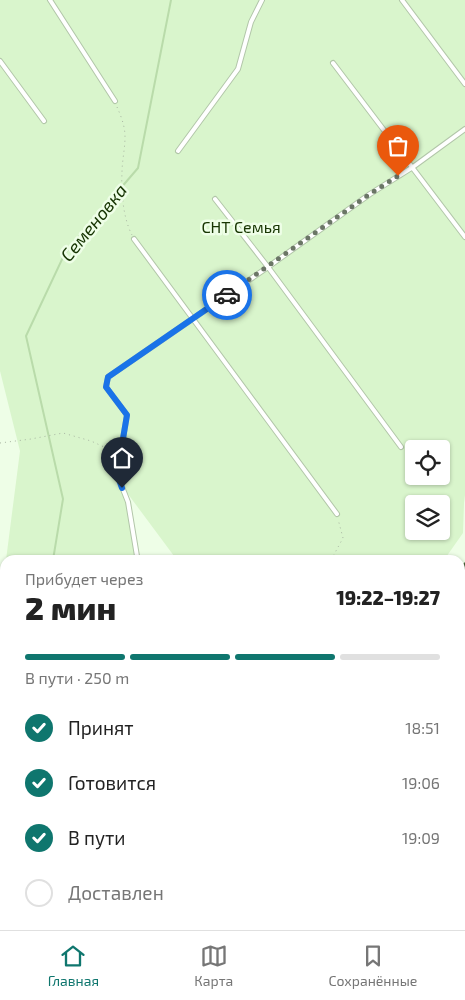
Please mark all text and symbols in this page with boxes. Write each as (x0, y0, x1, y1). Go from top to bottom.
pin (377, 125, 419, 176)
icon: bag (384, 132, 412, 160)
water label: Семеновка (55, 179, 131, 266)
park label: СНТ Семья (201, 217, 281, 236)
courier (202, 270, 252, 320)
icon: car (213, 281, 241, 309)
pin (101, 437, 143, 488)
map controls (405, 440, 450, 540)
button: locate (405, 440, 450, 485)
icon: home (108, 444, 136, 472)
button: layers (405, 495, 450, 540)
text: Прибудет через (25, 569, 143, 588)
text: 19:22–19:27 (336, 586, 440, 609)
text: 2 мин (25, 588, 116, 626)
text: В пути · 250 m (25, 668, 129, 687)
icon: check (25, 714, 53, 742)
text: Принят (68, 716, 134, 739)
text: 18:51 (405, 718, 440, 737)
icon: check (25, 769, 53, 797)
text: Готовится (68, 771, 156, 794)
text: 19:06 (402, 773, 440, 792)
icon: check (25, 824, 53, 852)
text: В пути (68, 826, 126, 849)
text: 19:09 (402, 828, 440, 847)
text: Доставлен (68, 881, 164, 904)
tab: Главная (48, 942, 99, 989)
tab: Карта (194, 942, 233, 989)
tab: Сохранённые (329, 942, 417, 989)

